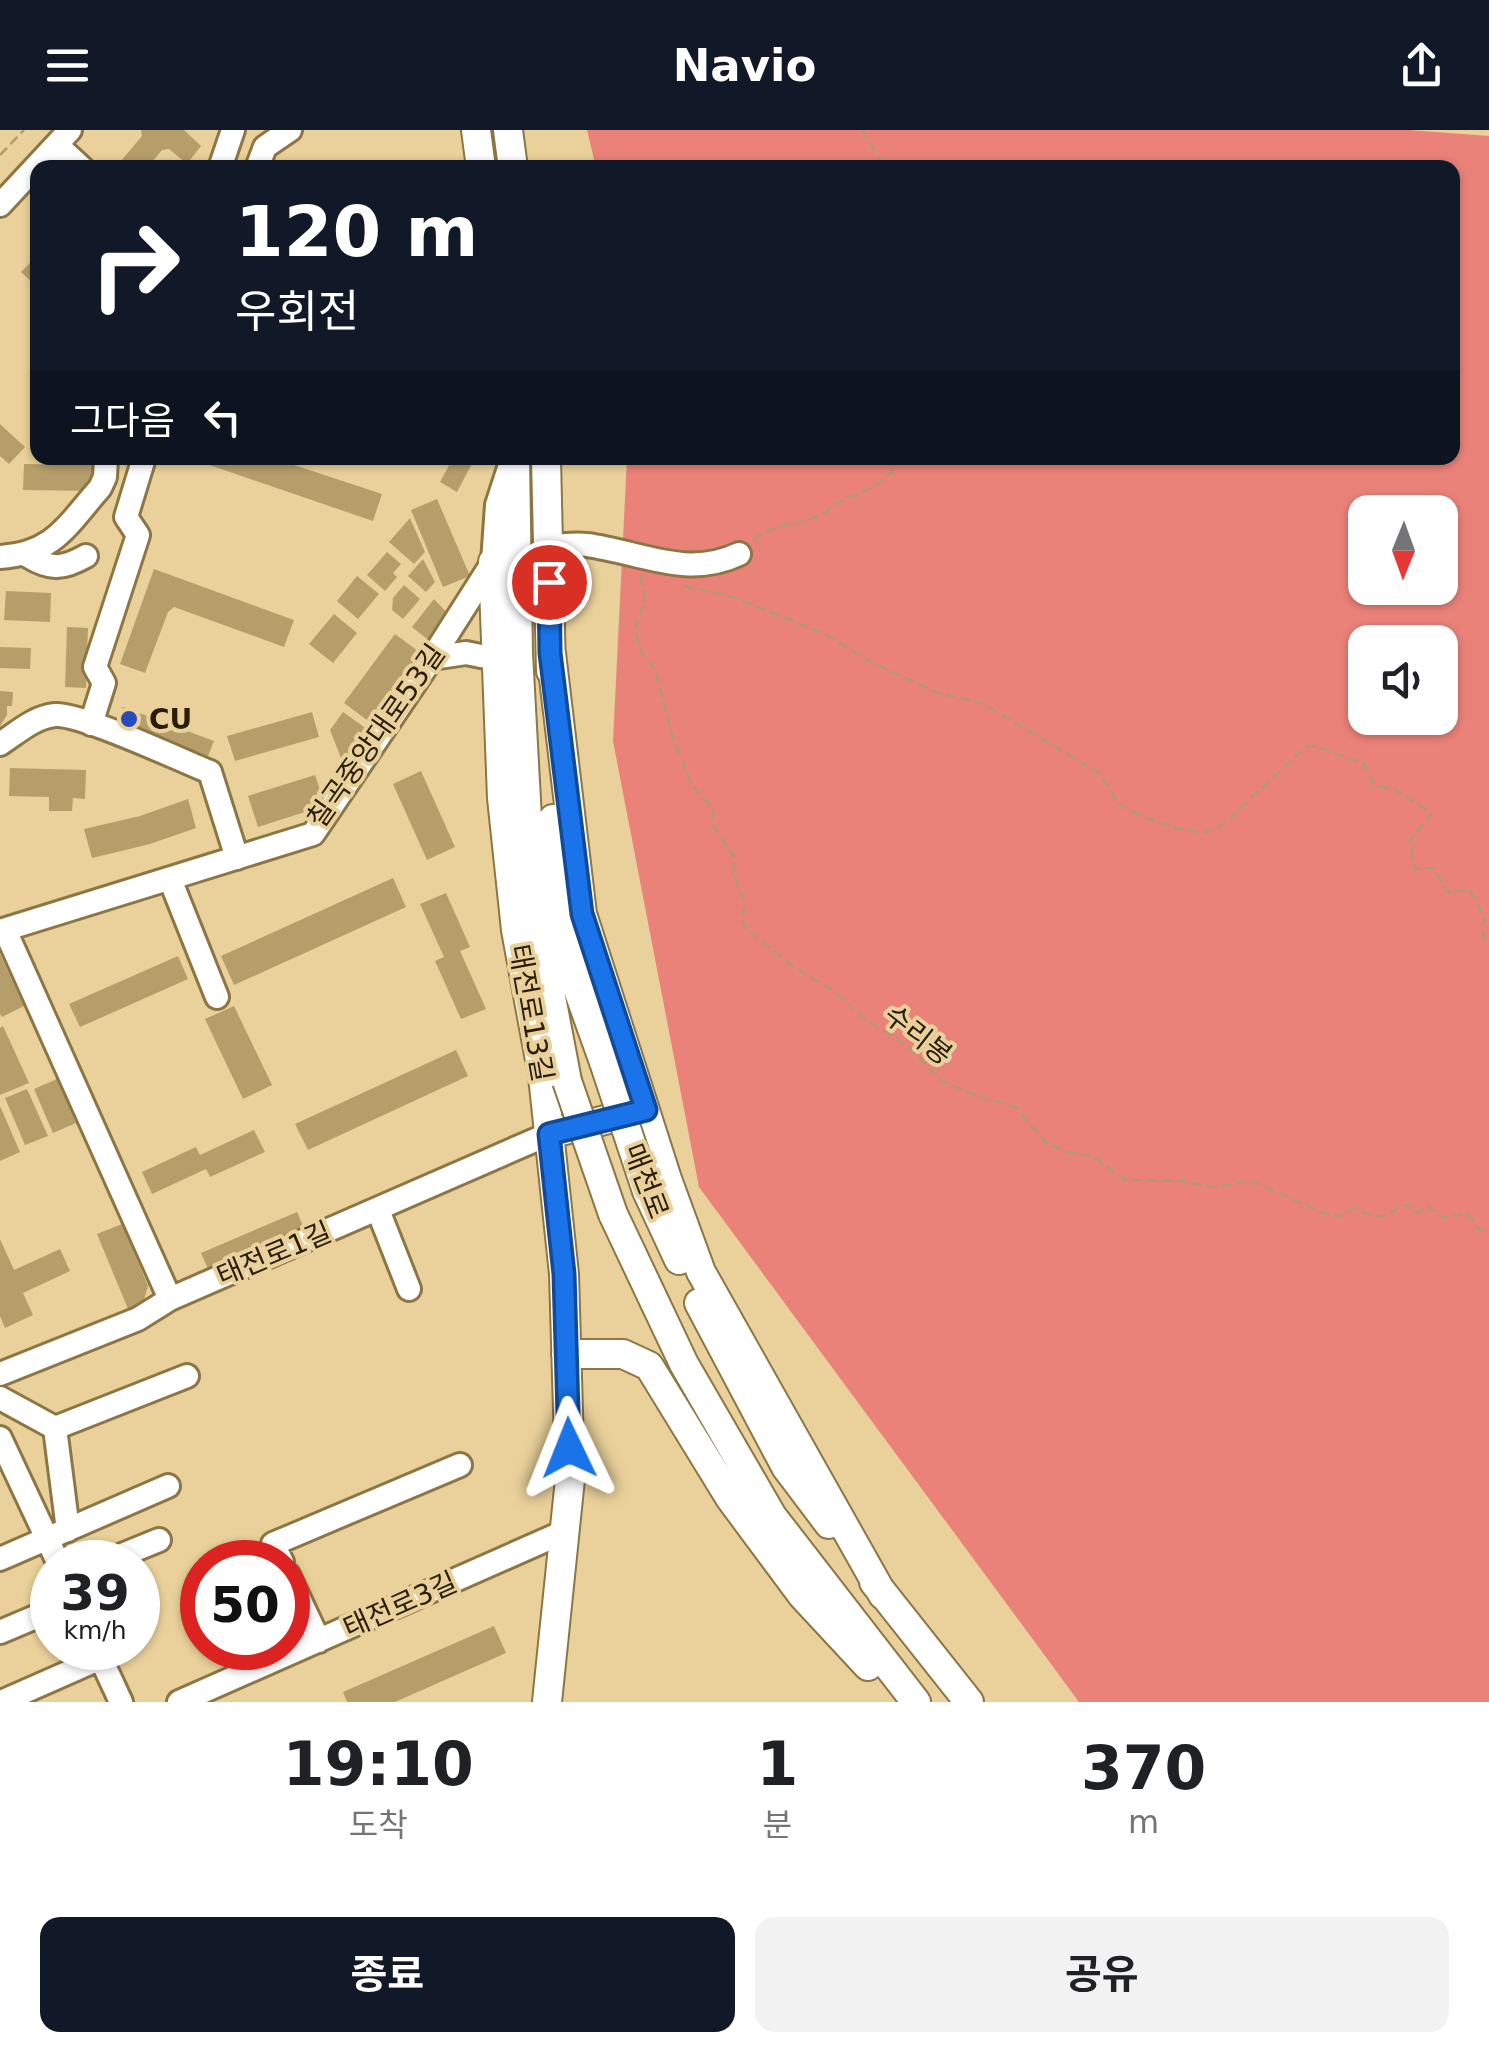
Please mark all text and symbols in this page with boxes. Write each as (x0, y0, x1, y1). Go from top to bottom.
icon: menu (40, 38, 95, 93)
icon: share (1394, 38, 1449, 93)
text: Navio (673, 39, 816, 92)
text: 120 m (235, 191, 478, 273)
icon: right (70, 200, 200, 330)
text: 우회전 (235, 285, 359, 338)
icon: left (195, 390, 250, 445)
text: 그다음 (70, 399, 175, 443)
north arrow (1348, 495, 1458, 605)
map controls (1348, 495, 1458, 735)
pin (507, 540, 592, 625)
icon: arrive (522, 555, 577, 610)
button: sound (1348, 625, 1458, 735)
street label: 칠곡중앙대로53길 (301, 638, 451, 834)
place label: CU (149, 703, 192, 736)
marker: CU (118, 708, 140, 730)
street label: 태전로13길 (503, 942, 559, 1084)
street label: 수리봉 (877, 998, 959, 1072)
street label: 매천로 (617, 1139, 675, 1223)
street label: 태전로1길 (212, 1215, 336, 1293)
position arrow (517, 1396, 621, 1500)
speed limit sign: 50 (180, 1540, 310, 1670)
text: 39 (60, 1564, 130, 1622)
street label: 태전로3길 (338, 1565, 462, 1645)
text: km/h (63, 1616, 127, 1645)
text: 19:10 (283, 1729, 474, 1799)
text: 1 (757, 1729, 798, 1799)
text: 370 (1081, 1733, 1206, 1803)
text: m (1128, 1803, 1159, 1841)
text: 도착 (349, 1806, 408, 1844)
text: 분 (763, 1806, 792, 1844)
button: 종료 (40, 1917, 735, 2032)
button: 공유 (755, 1917, 1449, 2032)

